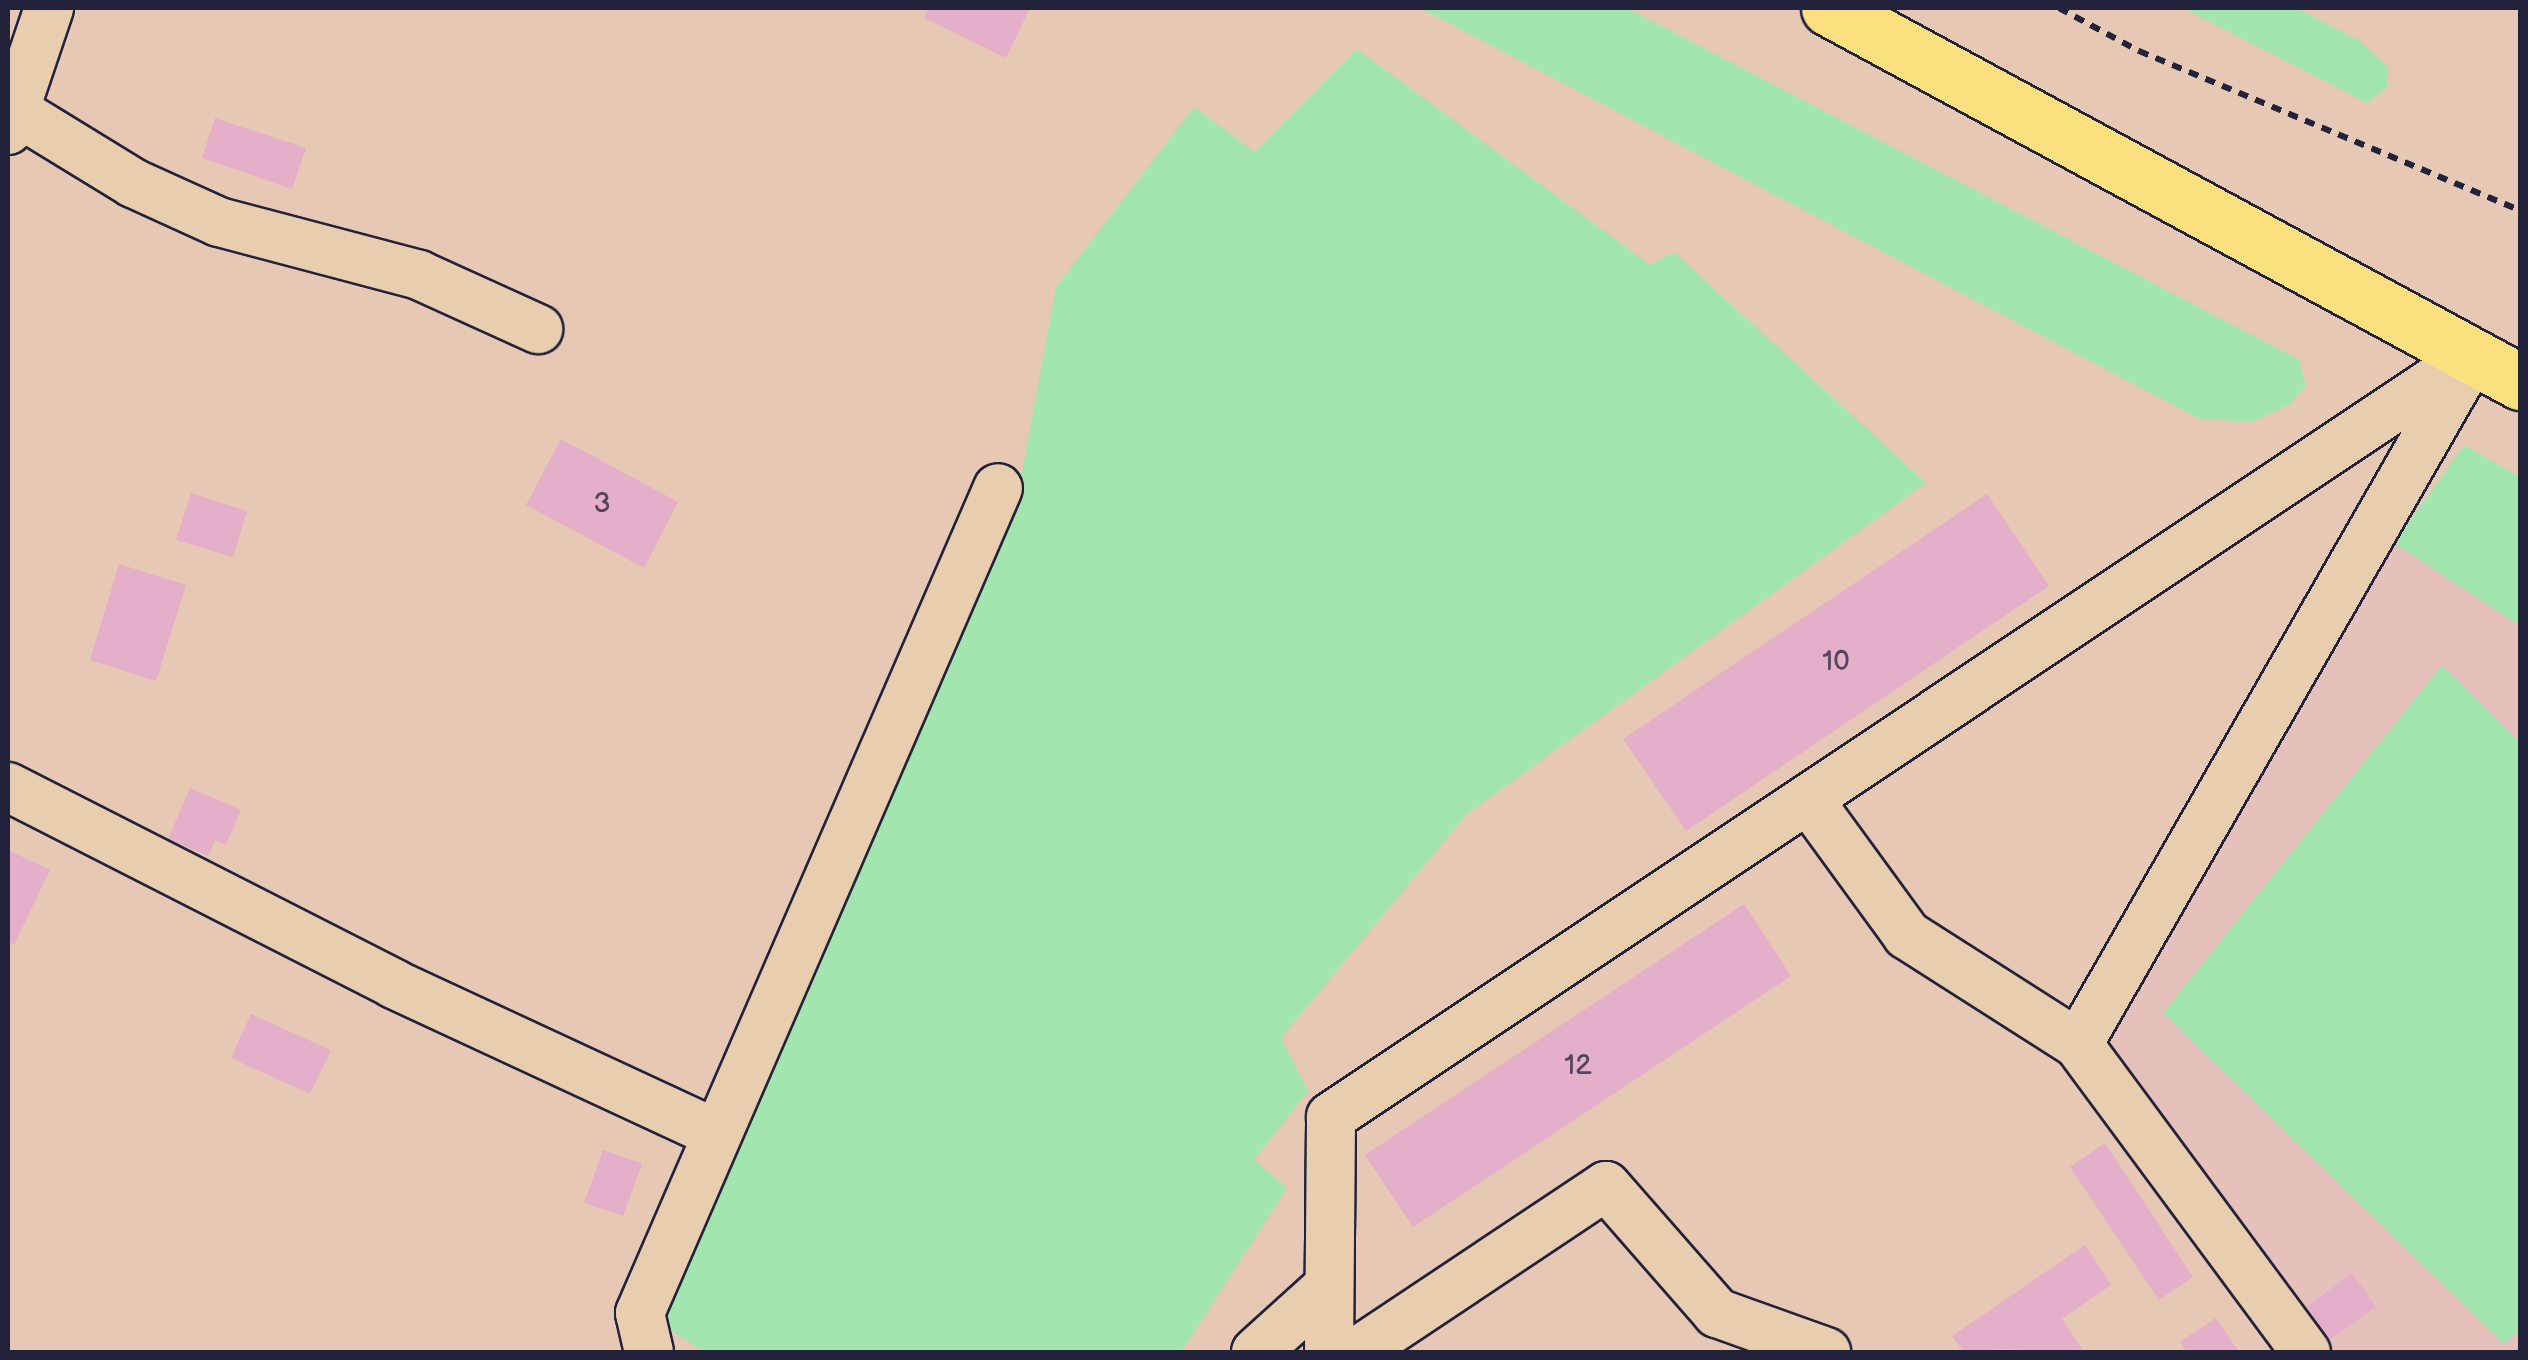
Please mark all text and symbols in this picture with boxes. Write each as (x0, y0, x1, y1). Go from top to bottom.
house number: 3 (593, 487, 611, 521)
house number: 10 (1822, 645, 1850, 679)
house number: 12 (1564, 1049, 1592, 1083)

